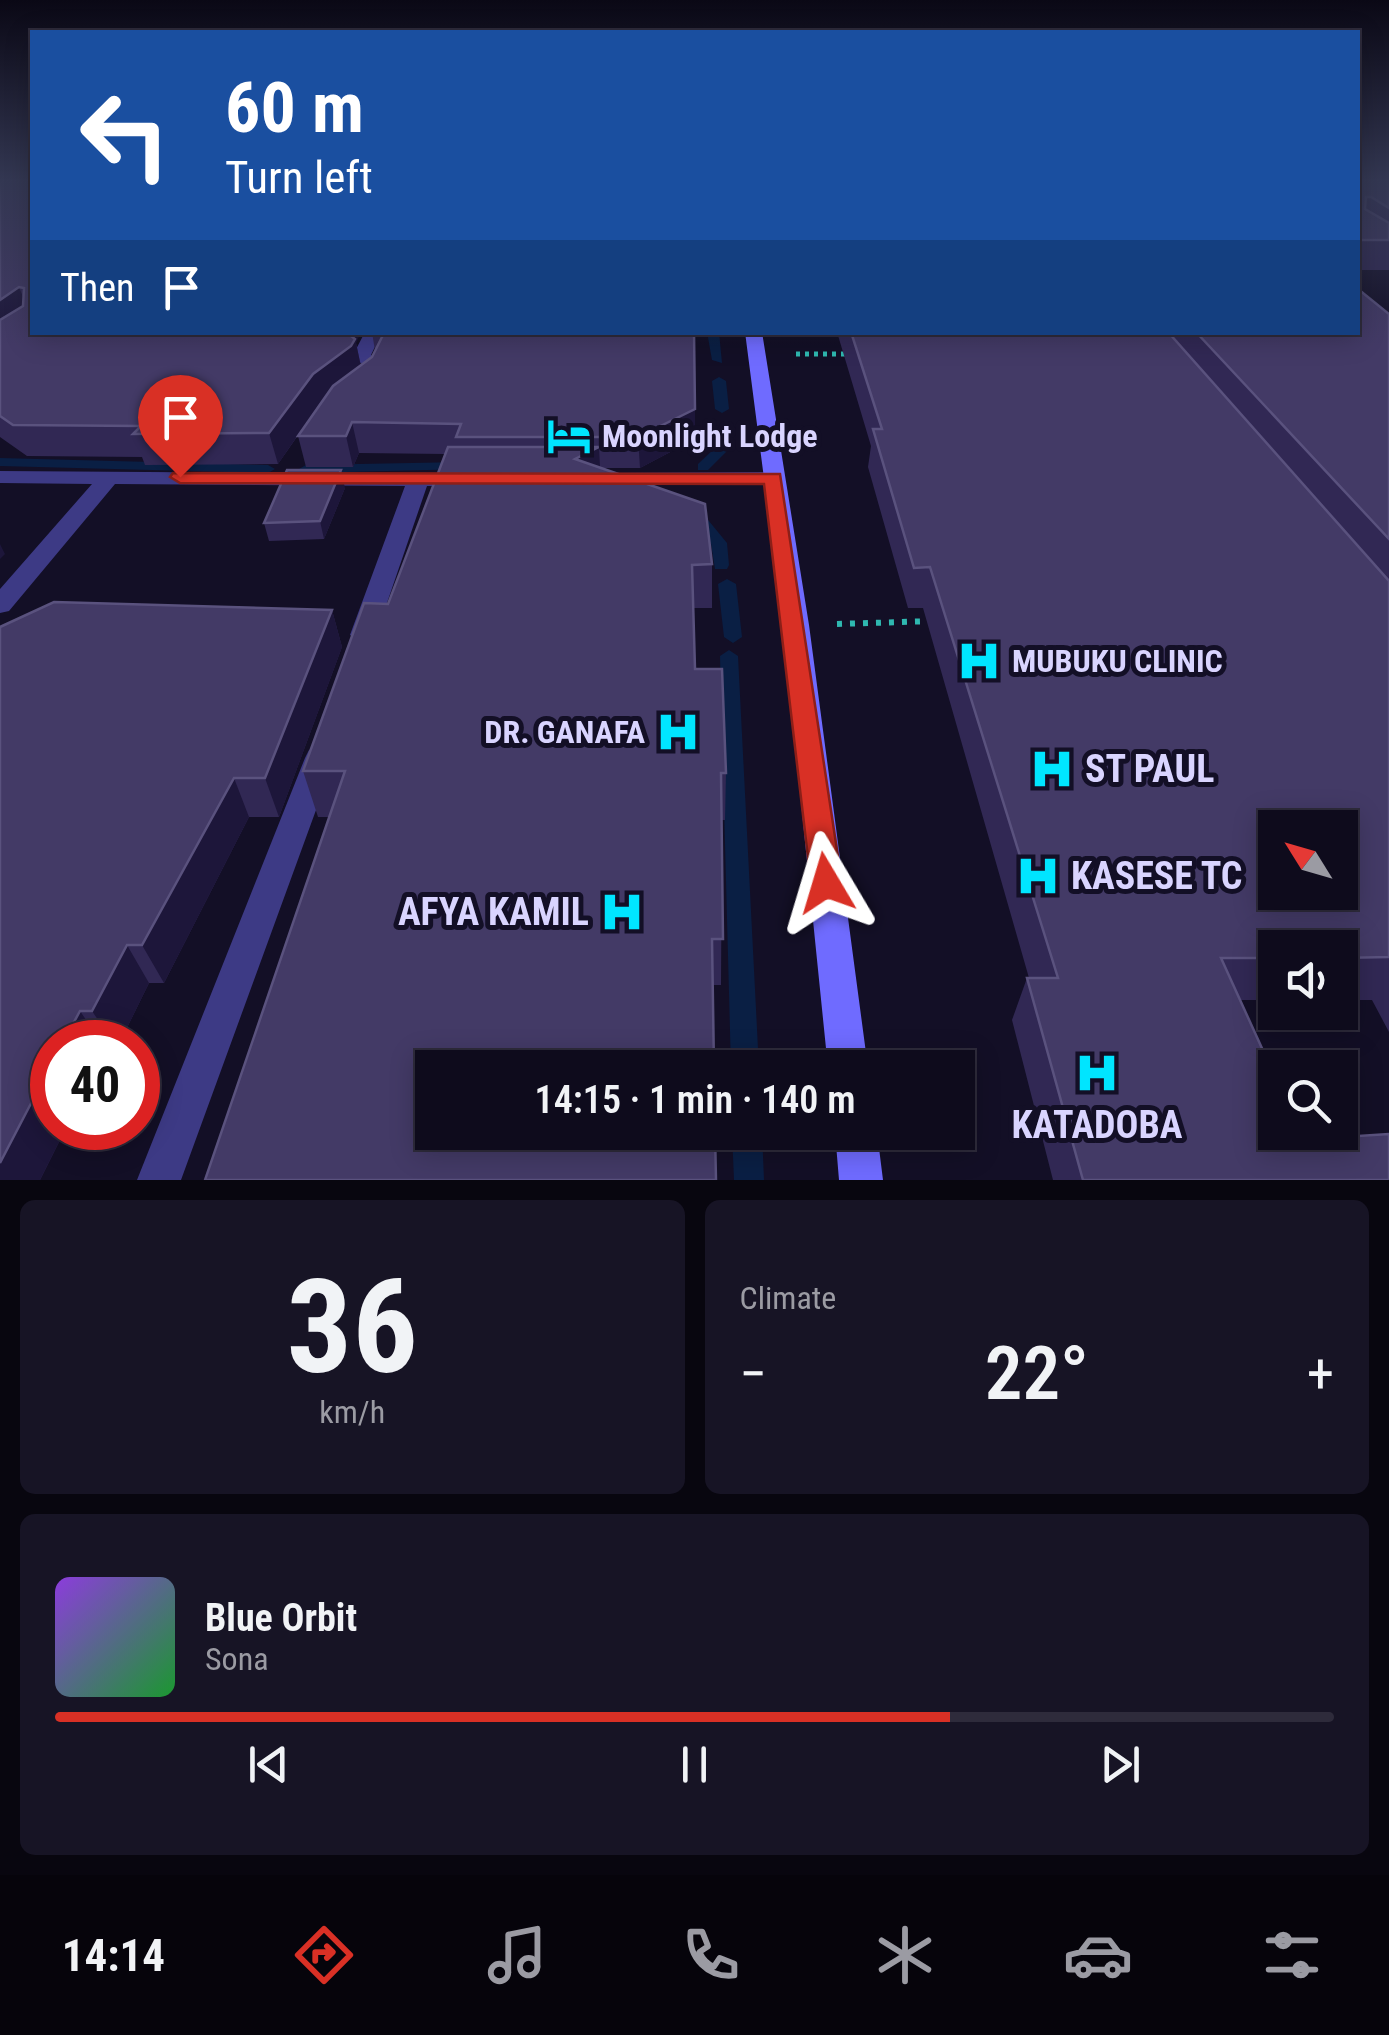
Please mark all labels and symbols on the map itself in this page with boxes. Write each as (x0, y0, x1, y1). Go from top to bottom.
pin (138, 375, 223, 478)
hotel icon: Moonlight Lodge (545, 412, 593, 460)
place label: Moonlight Lodge (602, 417, 818, 455)
hospital icon: MUBUKU CLINIC (955, 637, 1003, 685)
place label: MUBUKU CLINIC (1012, 642, 1223, 680)
hospital icon: DR. GANAFA (654, 708, 702, 756)
place label: DR. GANAFA (484, 713, 645, 751)
hospital icon: ST PAUL (1028, 745, 1076, 793)
place label: ST PAUL (1085, 747, 1214, 791)
north arrow (1258, 810, 1358, 910)
position arrow (774, 831, 878, 935)
hospital icon: KASESE TC (1014, 852, 1062, 900)
place label: KASESE TC (1071, 854, 1242, 898)
hospital icon: AFYA KAMIL (598, 888, 646, 936)
place label: AFYA KAMIL (398, 890, 589, 934)
speed limit sign: 40 (30, 1020, 160, 1150)
hospital icon: KATADOBA (1073, 1049, 1121, 1097)
place label: KATADOBA (1012, 1103, 1183, 1147)

